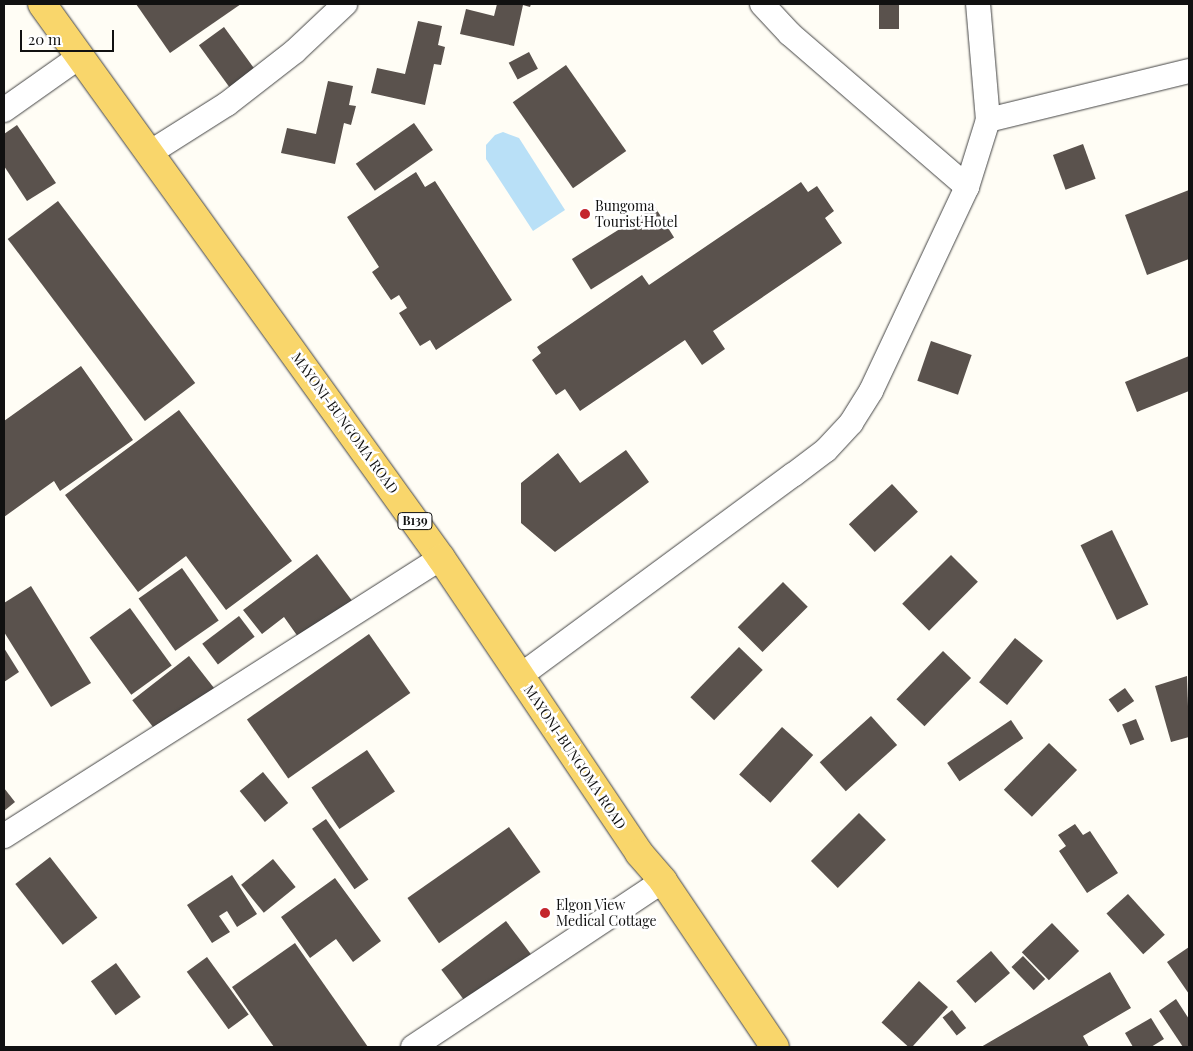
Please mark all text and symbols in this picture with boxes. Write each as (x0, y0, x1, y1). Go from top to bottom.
scale bar (22, 20, 116, 52)
text: 20 m (28, 29, 61, 49)
place label: Bungoma Tourist Hotel (595, 198, 678, 230)
marker: Bungoma Tourist Hotel (579, 208, 591, 220)
street label: MAYONI-BUNGOMA ROAD (288, 349, 402, 497)
road number: B139 (396, 512, 434, 530)
street label: MAYONI-BUNGOMA ROAD (520, 682, 630, 832)
place label: Elgon View Medical Cottage (556, 897, 656, 930)
marker: Elgon View Medical Cottage (538, 906, 552, 920)

